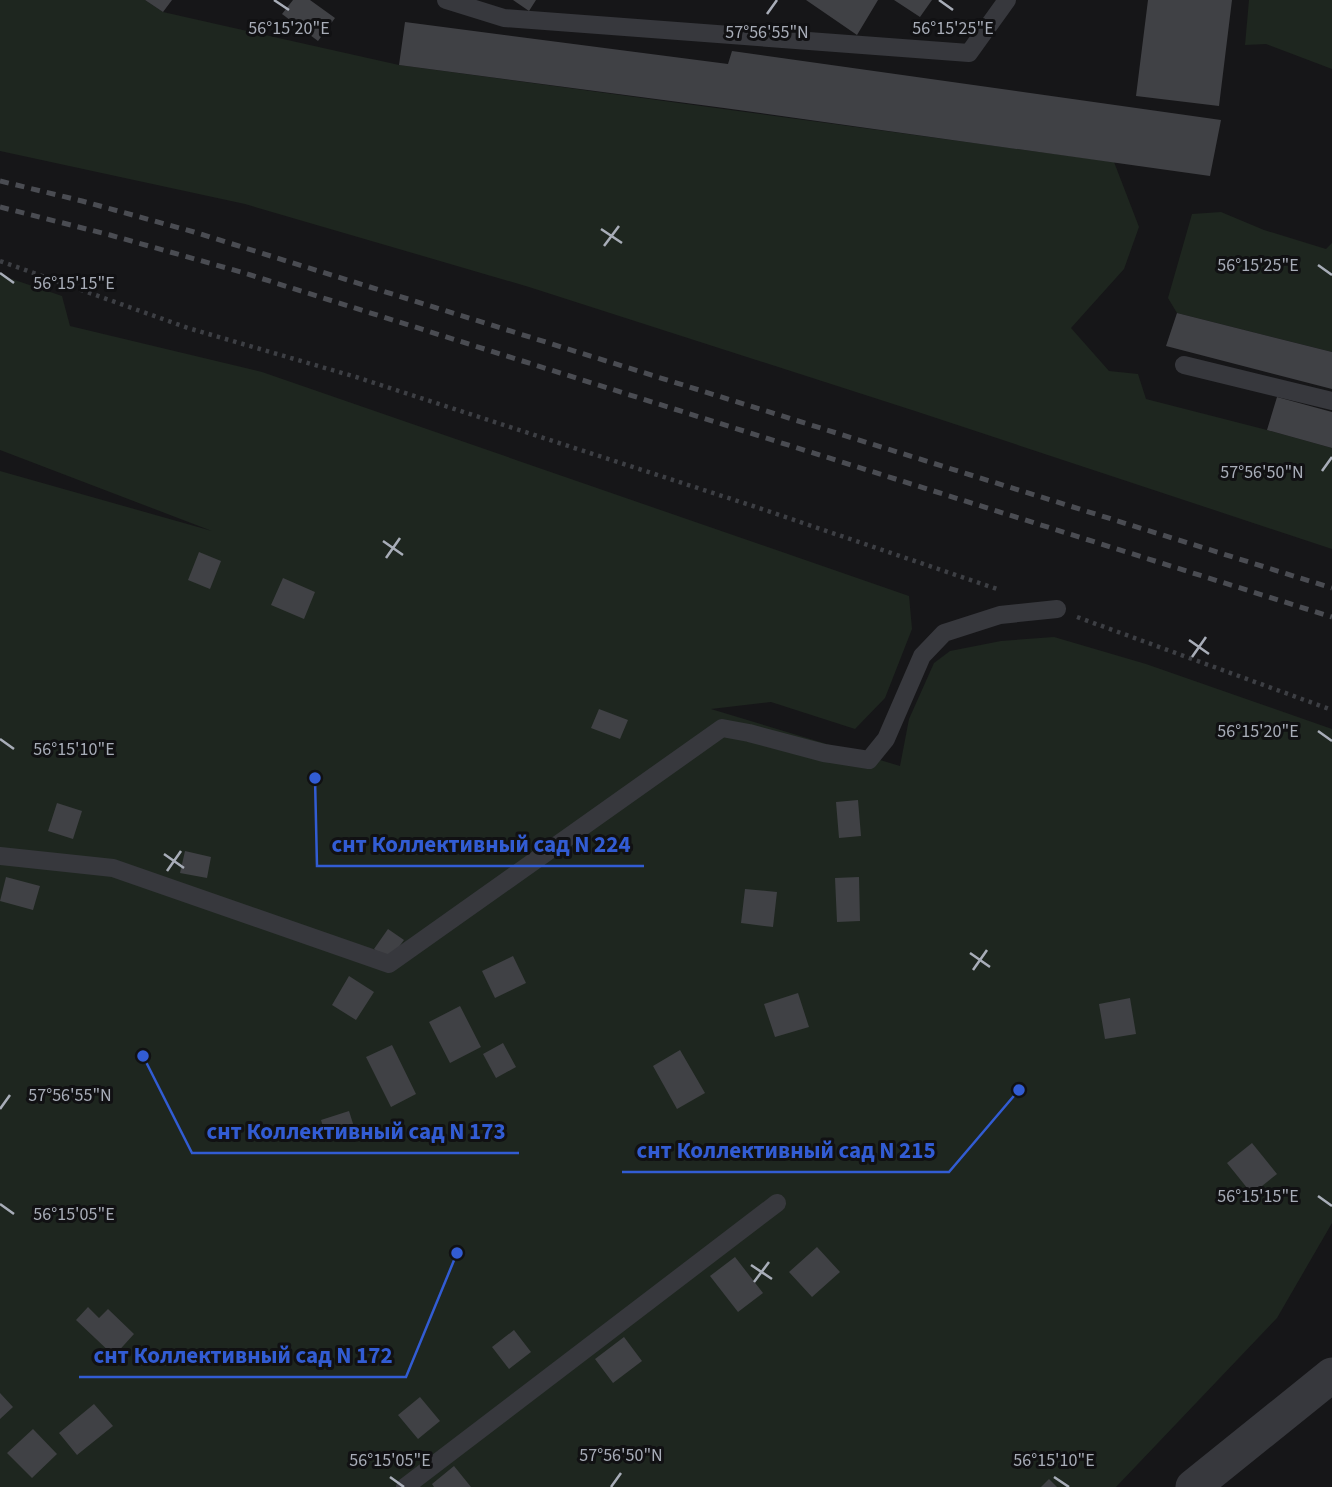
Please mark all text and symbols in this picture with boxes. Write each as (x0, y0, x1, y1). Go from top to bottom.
text: 56°15'20"E (248, 16, 330, 41)
text: 56°15'25"E (912, 16, 994, 41)
text: 57°56'55"N (725, 20, 809, 45)
text: 56°15'25"E (1217, 253, 1299, 278)
text: 56°15'15"E (33, 271, 115, 296)
text: 57°56'50"N (1220, 460, 1304, 485)
text: 56°15'20"E (1217, 719, 1299, 744)
text: 56°15'10"E (33, 737, 115, 762)
callout: снт Коллективный сад N 224 (317, 822, 644, 866)
text: снт Коллективный сад N 224 (331, 828, 631, 861)
text: 57°56'55"N (28, 1083, 112, 1108)
callout: снт Коллективный сад N 173 (192, 1109, 519, 1153)
text: снт Коллективный сад N 173 (206, 1115, 506, 1148)
callout: снт Коллективный сад N 215 (622, 1128, 949, 1172)
text: снт Коллективный сад N 215 (636, 1134, 936, 1167)
text: 56°15'15"E (1217, 1184, 1299, 1209)
text: 56°15'05"E (33, 1202, 115, 1227)
callout: снт Коллективный сад N 172 (79, 1333, 406, 1377)
text: снт Коллективный сад N 172 (93, 1339, 393, 1372)
text: 57°56'50"N (579, 1443, 663, 1468)
text: 56°15'05"E (349, 1448, 431, 1473)
text: 56°15'10"E (1013, 1448, 1095, 1473)

